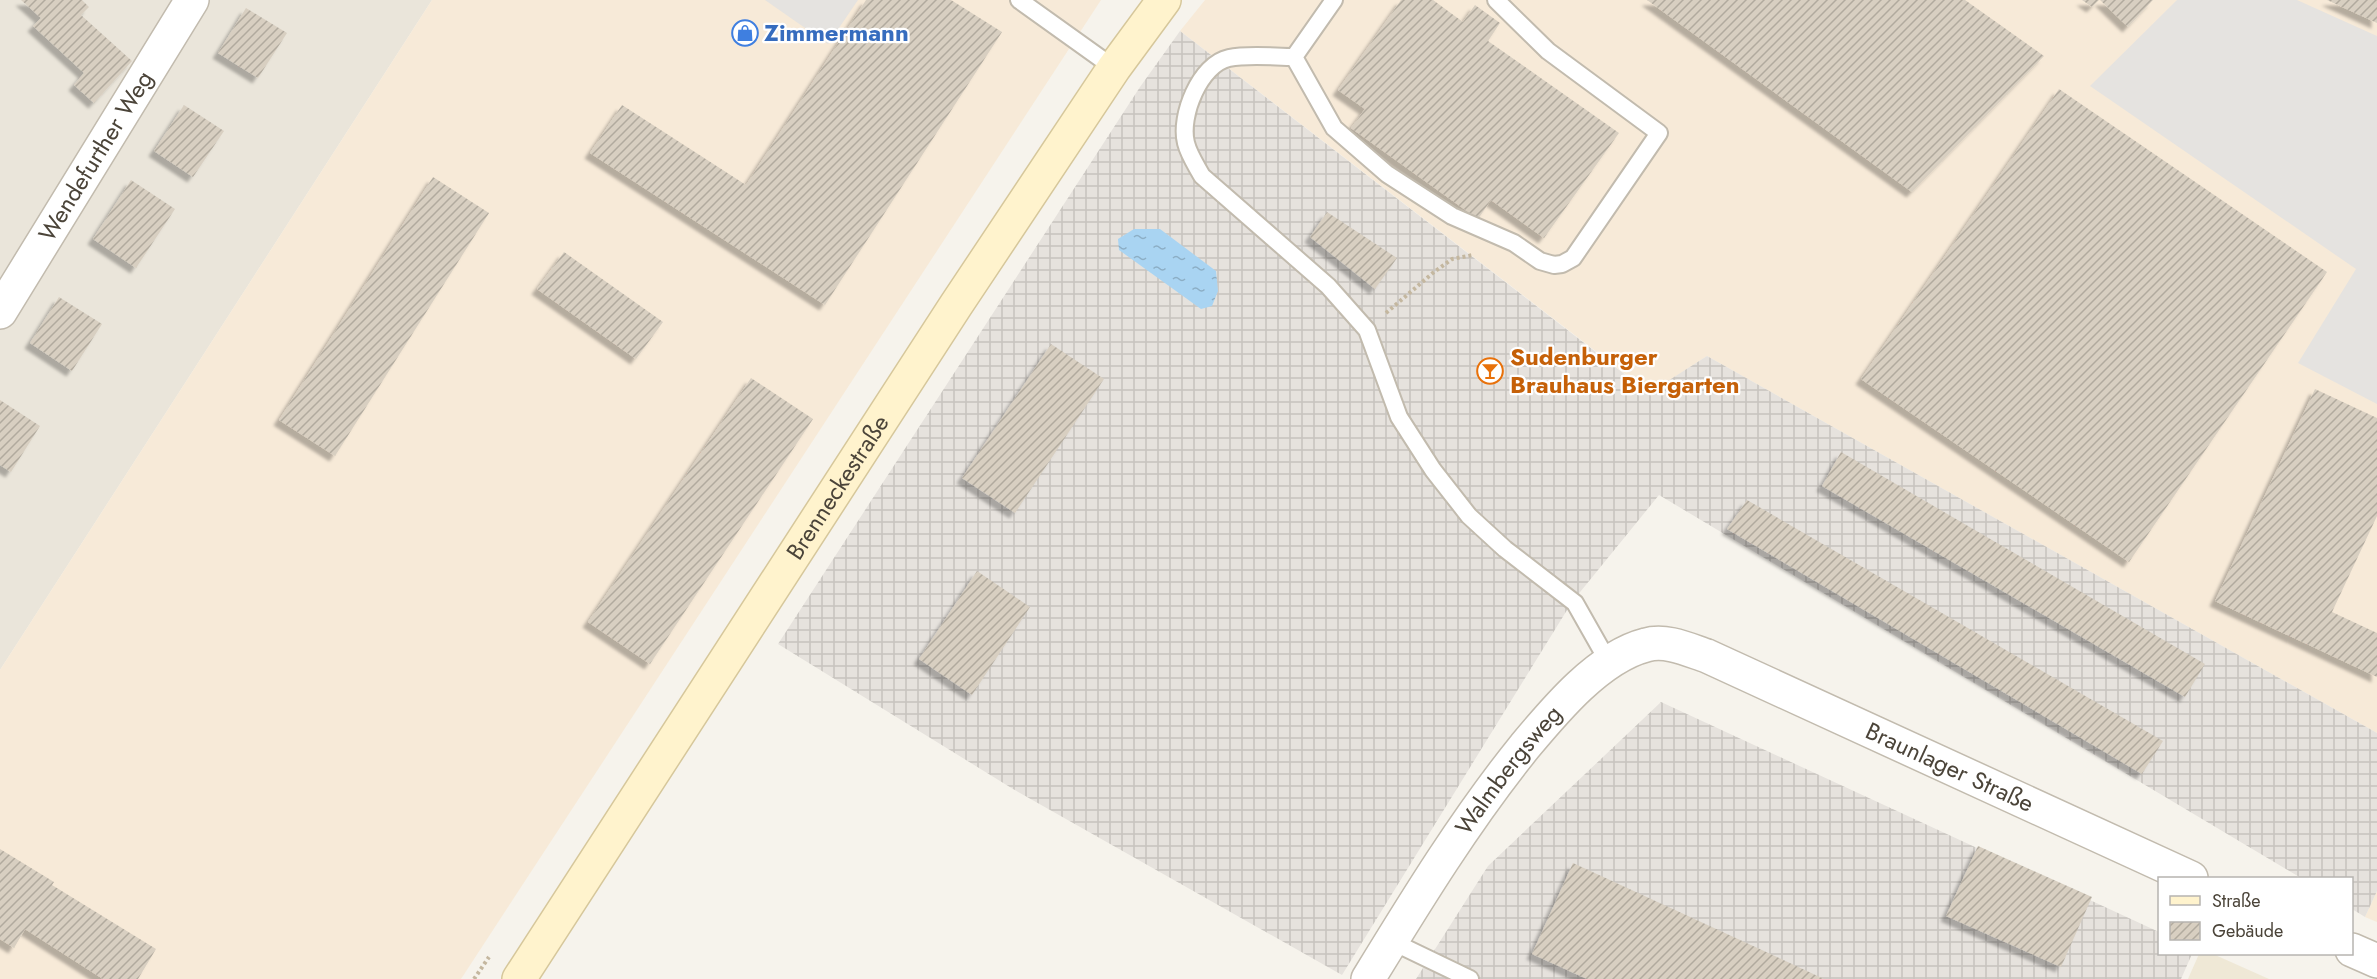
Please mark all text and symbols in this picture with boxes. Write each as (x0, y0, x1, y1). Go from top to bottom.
place label: Zimmermann (764, 15, 909, 50)
shop icon: Zimmermann (730, 18, 760, 48)
street label: Wendefurther Weg (30, 64, 161, 248)
place label: Sudenburger Brauhaus Biergarten (1510, 339, 1740, 402)
bar icon: Sudenburger Brauhaus Biergarten (1475, 356, 1505, 386)
street label: Brenneckestraße (777, 408, 897, 566)
street label: Walmbergsweg (1446, 697, 1570, 842)
street label: Braunlager Straße (1860, 713, 2040, 821)
legend (2158, 877, 2353, 955)
text: Straße (2212, 888, 2260, 914)
text: Gebäude (2212, 918, 2283, 944)

